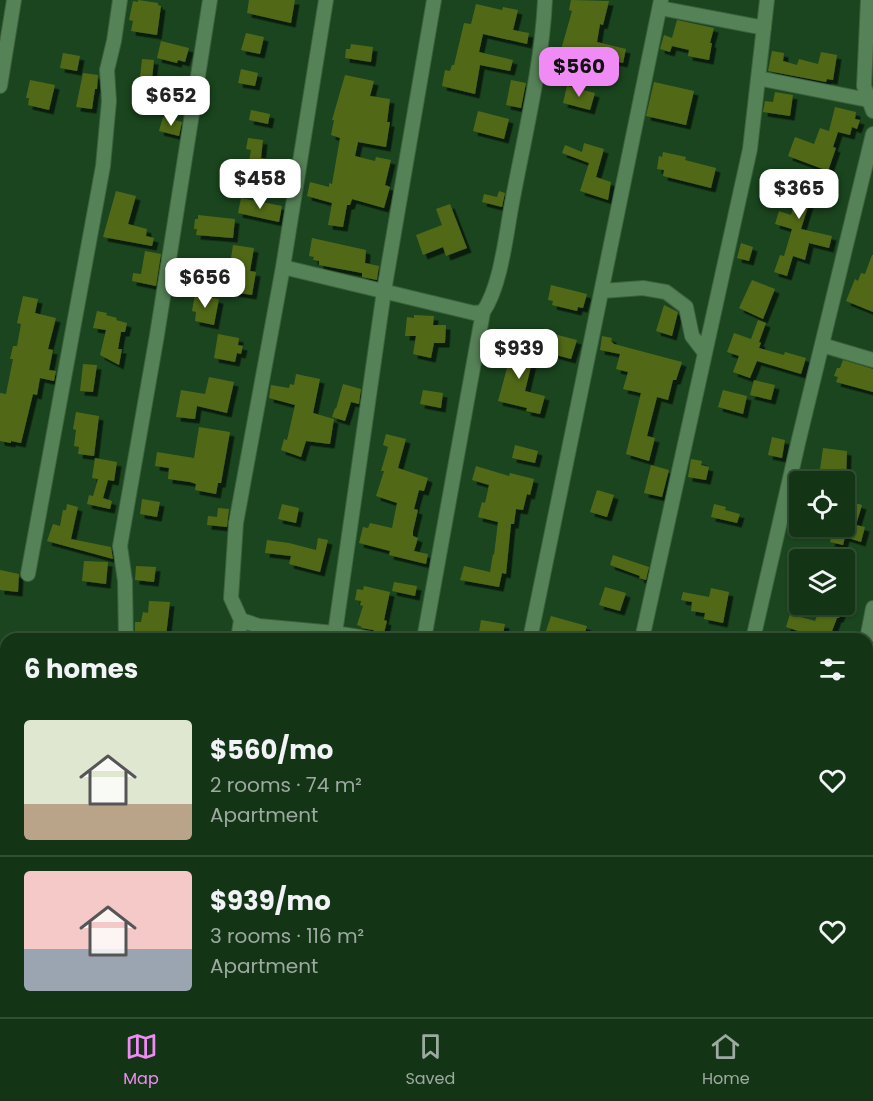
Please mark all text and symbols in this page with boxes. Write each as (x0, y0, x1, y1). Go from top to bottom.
pin: $560 (543, 47, 615, 98)
text: $560 (553, 52, 605, 80)
pin: $652 (135, 76, 207, 127)
text: $652 (146, 81, 196, 109)
pin: $458 (224, 159, 296, 210)
text: $458 (234, 164, 286, 192)
pin: $365 (763, 169, 835, 220)
text: $365 (774, 174, 825, 202)
pin: $656 (169, 258, 241, 309)
text: $656 (179, 263, 231, 291)
pin: $939 (483, 329, 555, 380)
text: $939 (494, 334, 544, 362)
map controls (789, 471, 855, 615)
button: locate (789, 471, 855, 537)
button: layers (789, 549, 855, 615)
text: 6 homes (24, 651, 138, 687)
icon: filters (816, 653, 849, 686)
text: $560/mo (210, 732, 333, 768)
icon: home (72, 744, 144, 816)
icon: heart (816, 764, 849, 797)
text: 2 rooms · 74 m² (210, 771, 362, 799)
text: Apartment (210, 801, 318, 829)
text: $939/mo (210, 883, 331, 919)
icon: home (72, 895, 144, 967)
icon: heart (816, 915, 849, 948)
text: 3 rooms · 116 m² (210, 922, 364, 950)
text: Apartment (210, 952, 318, 980)
tab: Map (123, 1030, 159, 1091)
tab: Saved (405, 1030, 455, 1091)
tab: Home (702, 1030, 750, 1091)

